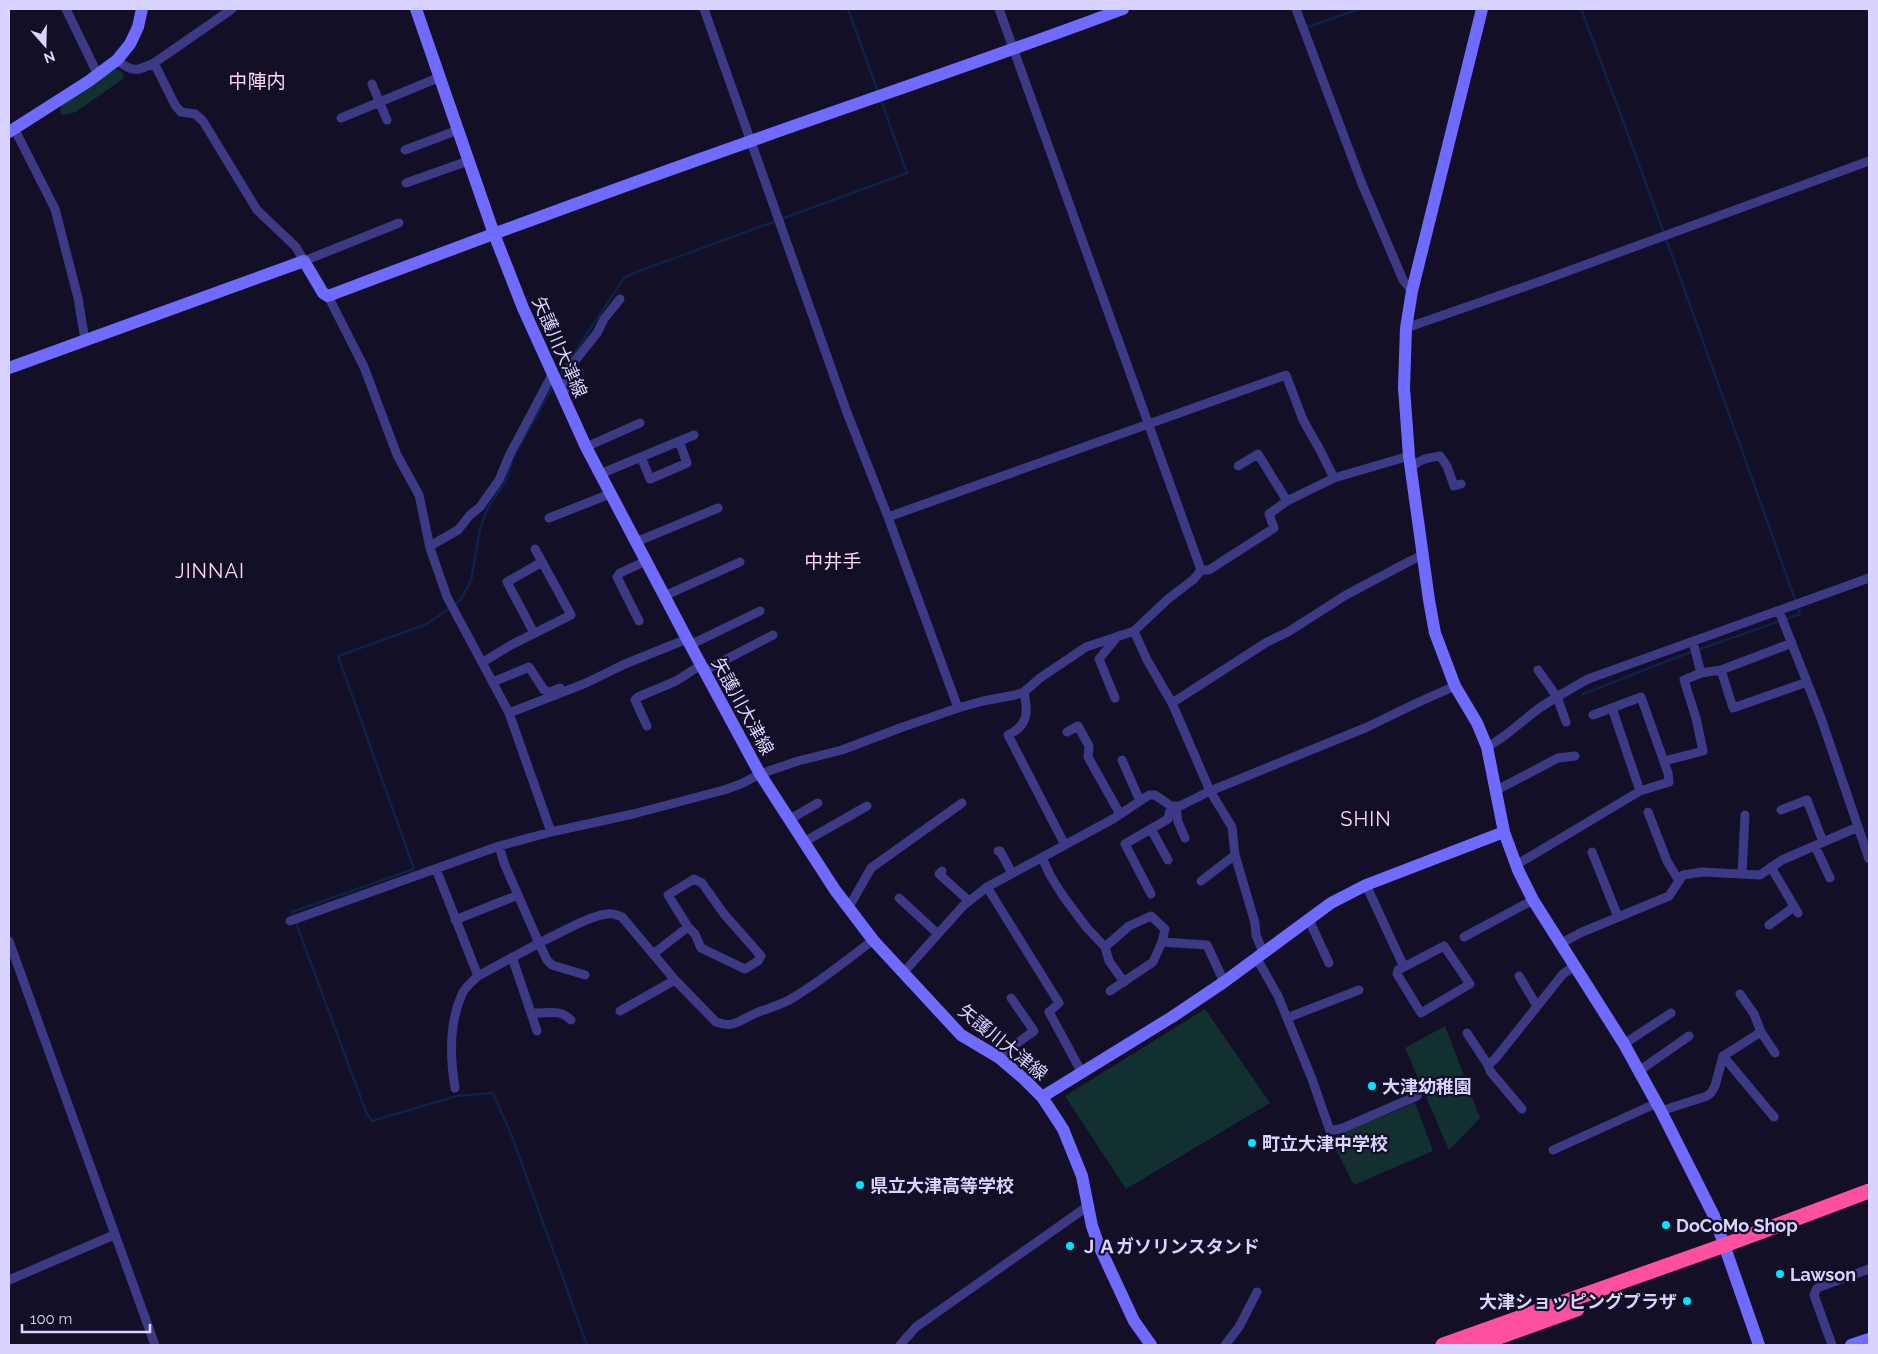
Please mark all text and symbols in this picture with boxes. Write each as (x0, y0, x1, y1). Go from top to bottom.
north arrow (20, 20, 70, 70)
text: N (42, 48, 57, 67)
district label: 中陣内 (228, 70, 286, 92)
street label: 矢護川大津線 (528, 293, 592, 401)
district label: 中井手 (804, 550, 862, 572)
district label: JINNAI (175, 559, 245, 583)
street label: 矢護川大津線 (708, 654, 778, 758)
district label: SHIN (1340, 807, 1392, 831)
street label: 矢護川大津線 (954, 1000, 1052, 1084)
place label: 大津幼稚園 (1382, 1076, 1472, 1097)
marker: 大津幼稚園 (1366, 1080, 1378, 1092)
place label: 町立大津中学校 (1262, 1133, 1388, 1154)
marker: 町立大津中学校 (1246, 1137, 1258, 1149)
place label: 県立大津高等学校 (870, 1175, 1014, 1196)
marker: 県立大津高等学校 (854, 1179, 866, 1191)
place label: DoCoMo Shop (1676, 1215, 1798, 1236)
marker: DoCoMo Shop (1660, 1219, 1672, 1231)
place label: ＪＡガソリンスタンド (1080, 1236, 1260, 1257)
marker: ＪＡガソリンスタンド (1064, 1240, 1076, 1252)
place label: Lawson (1790, 1264, 1856, 1285)
marker: Lawson (1774, 1268, 1786, 1280)
place label: 大津ショッピングプラザ (1479, 1291, 1677, 1312)
marker: 大津ショッピングプラザ (1681, 1295, 1693, 1307)
scale bar (22, 1302, 150, 1334)
text: 100 m (30, 1310, 72, 1328)

